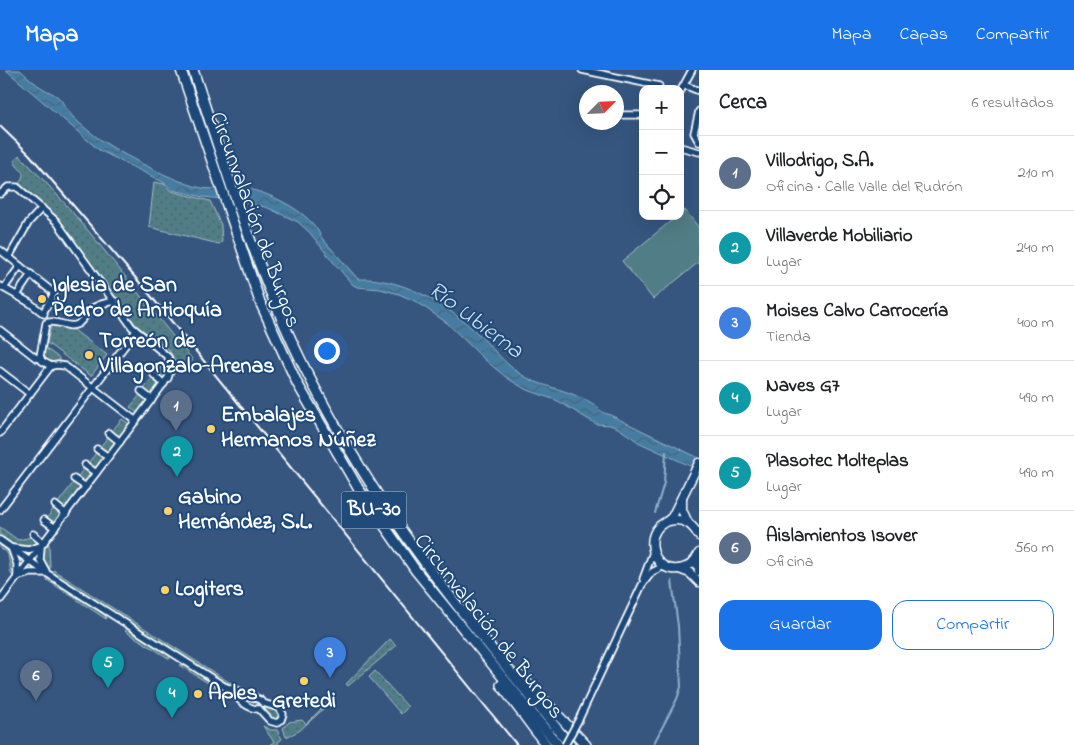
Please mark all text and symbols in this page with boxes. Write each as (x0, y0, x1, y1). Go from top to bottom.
text: Mapa (25, 18, 79, 53)
text: Mapa (831, 22, 872, 48)
text: Capas (900, 22, 948, 48)
text: Compartir (976, 22, 1049, 48)
north arrow (579, 85, 624, 130)
map controls (639, 85, 684, 220)
button: + (639, 85, 684, 130)
text: Cerca (719, 88, 767, 118)
text: 6 resultados (971, 91, 1054, 115)
street label: Circunvalación de Burgos (199, 107, 308, 333)
button: − (639, 130, 684, 175)
text: Villodrigo, S.A. (766, 148, 874, 175)
text: 1 (732, 161, 738, 185)
text: 210 m (1018, 161, 1054, 185)
button: locate (639, 175, 684, 220)
text: Oficina · Calle Valle del Rudrón (766, 175, 962, 199)
text: Villaverde Mobiliario (766, 223, 913, 250)
text: 2 (731, 236, 739, 260)
text: 240 m (1016, 236, 1054, 260)
text: Lugar (766, 250, 802, 274)
place label: Iglesia de San Pedro de Antioquía (52, 270, 222, 327)
water label: Río Ubierna (420, 274, 531, 369)
marker: Iglesia de San Pedro de Antioquía (36, 293, 48, 305)
text: Moises Calvo Carrocería (766, 298, 948, 325)
text: 3 (732, 311, 738, 335)
text: 400 m (1017, 311, 1054, 335)
text: Tienda (766, 325, 811, 349)
place label: Torreón de Villagonzalo-Arenas (98, 326, 275, 384)
your location (314, 338, 340, 364)
marker: Torreón de Villagonzalo-Arenas (83, 349, 95, 361)
text: Naves G7 (766, 373, 840, 400)
text: 4 (732, 386, 738, 410)
text: 490 m (1019, 386, 1054, 410)
pin: 1 (160, 390, 192, 431)
place label: Embalajes Hermanos Núñez (221, 400, 376, 457)
text: Lugar (766, 400, 802, 424)
marker: Embalajes Hermanos Núñez (205, 423, 217, 435)
pin: 2 (161, 436, 193, 477)
text: Plasotec Molteplas (766, 448, 909, 475)
text: 5 (730, 461, 740, 485)
text: 490 m (1019, 461, 1054, 485)
text: Lugar (766, 475, 802, 499)
place label: Gabino Hernández, S.L. (178, 482, 313, 539)
road number: BU-30 (342, 492, 406, 528)
marker: Gabino Hernández, S.L. (162, 505, 174, 517)
text: Aislamientos Isover (766, 523, 917, 550)
street label: Circunvalación de Burgos (404, 527, 571, 727)
text: 6 (731, 536, 739, 560)
text: 560 m (1014, 536, 1054, 560)
text: Oficina (766, 550, 813, 574)
place label: Logiters (175, 574, 244, 607)
marker: Logiters (159, 584, 171, 596)
button: Guardar (719, 600, 882, 650)
button: Compartir (892, 600, 1054, 650)
pin: 3 (314, 637, 346, 678)
pin: 5 (92, 647, 124, 688)
pin: 6 (20, 660, 52, 701)
marker: Gretedi (298, 675, 310, 687)
pin: 4 (156, 677, 188, 718)
place label: Aples (208, 678, 258, 710)
place label: Gretedi (272, 686, 336, 718)
marker: Aples (192, 688, 204, 700)

